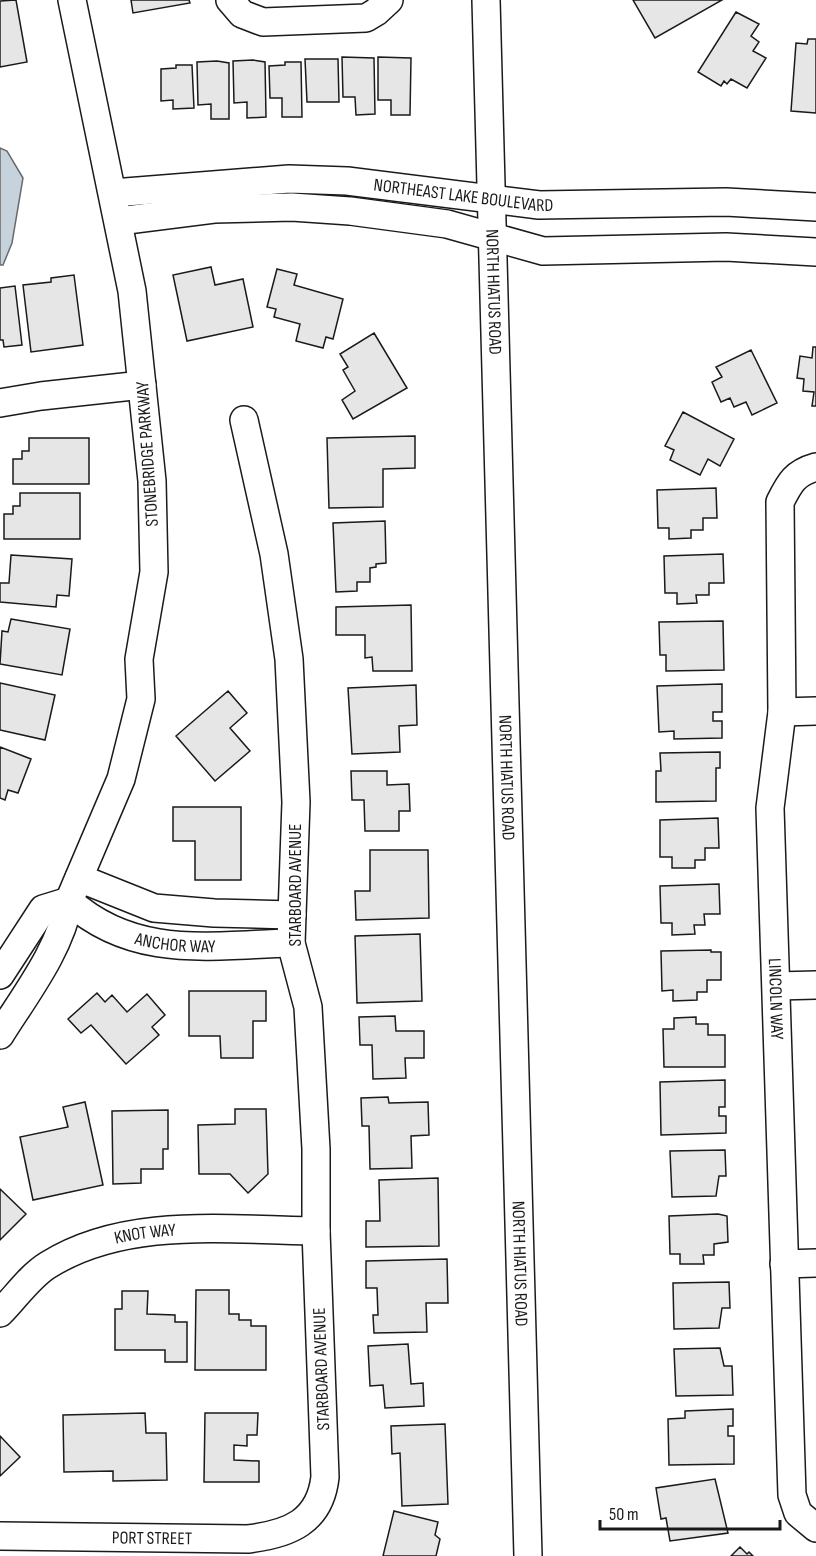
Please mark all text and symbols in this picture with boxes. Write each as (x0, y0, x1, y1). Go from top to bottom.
street label: NORTHEAST LAKE BOULEVARD (372, 174, 553, 216)
street label: NORTH HIATUS ROAD (481, 229, 506, 355)
street label: STONEBRIDGE PARKWAY (132, 380, 163, 527)
street label: NORTH HIATUS ROAD (494, 715, 519, 841)
street label: STARBOARD AVENUE (285, 824, 306, 946)
street label: ANCHOR WAY (132, 928, 216, 957)
street label: LINCOLN WAY (764, 958, 787, 1040)
street label: NORTH HIATUS ROAD (507, 1200, 532, 1327)
street label: KNOT WAY (112, 1219, 177, 1249)
street label: STARBOARD AVENUE (309, 1307, 334, 1431)
scale bar (600, 1493, 780, 1531)
text: 50 m (609, 1504, 639, 1525)
street label: PORT STREET (112, 1527, 192, 1549)

